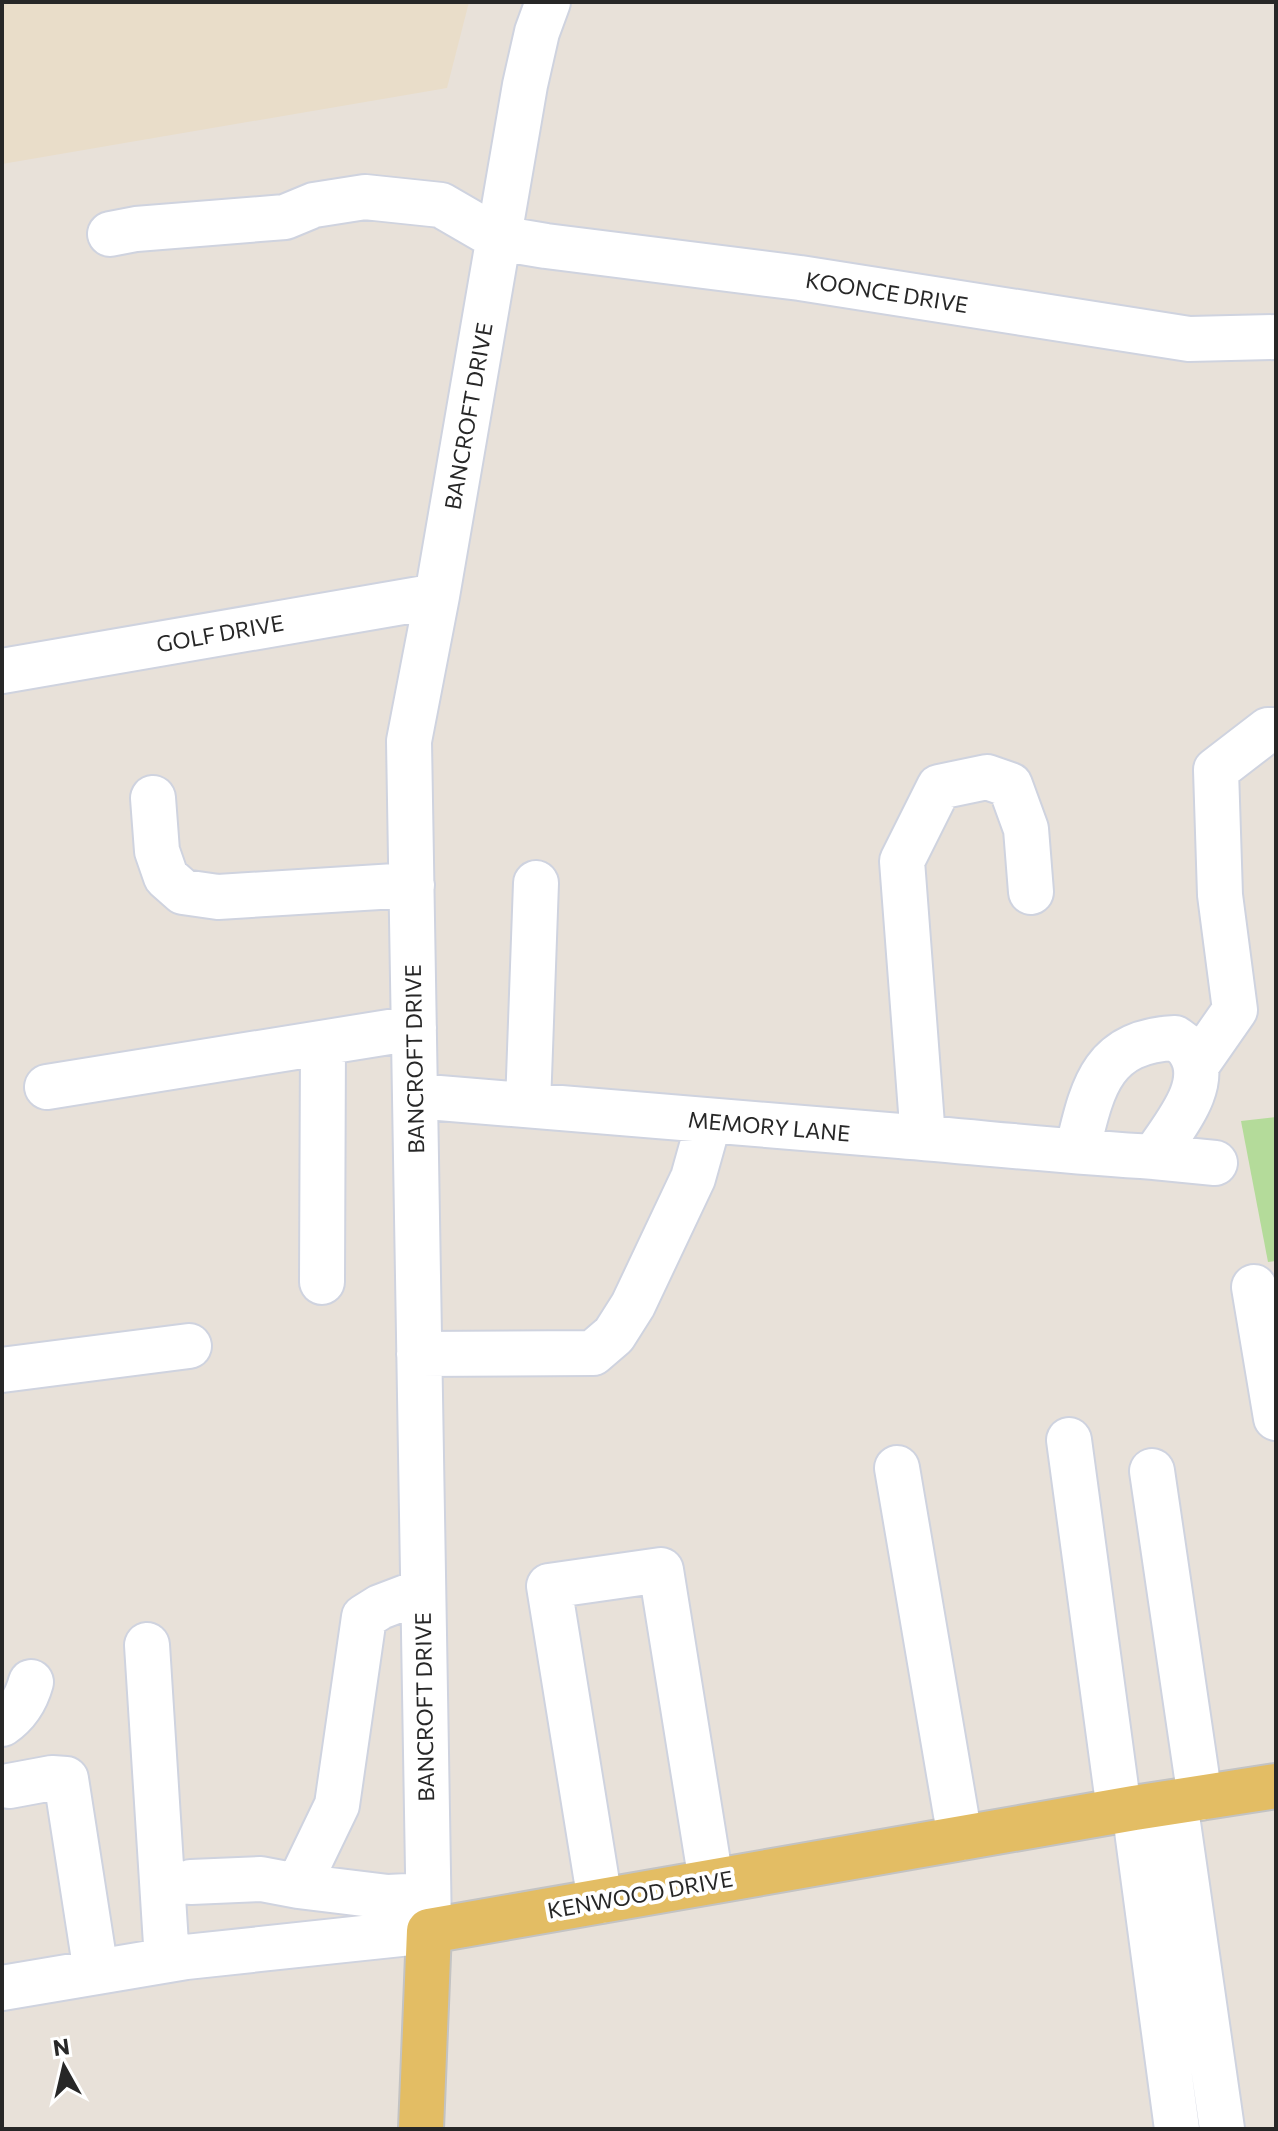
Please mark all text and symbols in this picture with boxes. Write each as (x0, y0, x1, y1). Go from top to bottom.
street label: KOONCE DRIVE (804, 266, 970, 318)
street label: BANCROFT DRIVE (438, 320, 498, 512)
street label: GOLF DRIVE (154, 609, 286, 657)
street label: BANCROFT DRIVE (399, 964, 429, 1154)
street label: MEMORY LANE (687, 1105, 851, 1147)
street label: BANCROFT DRIVE (409, 1612, 439, 1802)
street label: KENWOOD DRIVE (545, 1864, 735, 1924)
north arrow (24, 2027, 104, 2107)
text: N (51, 2032, 71, 2061)

